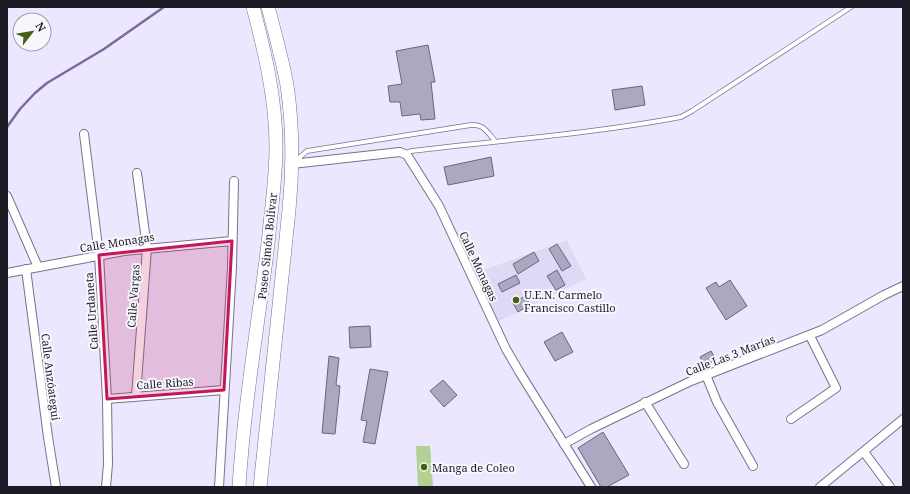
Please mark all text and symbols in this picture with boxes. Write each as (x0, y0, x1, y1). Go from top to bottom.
north arrow (12, 12, 52, 52)
text: N (32, 19, 50, 34)
street label: Paseo Simón Bolívar (254, 191, 280, 300)
street label: Calle Monagas (79, 229, 156, 255)
street label: Calle Monagas (456, 229, 502, 303)
street label: Calle Vargas (123, 264, 143, 328)
street label: Calle Urdaneta (81, 272, 101, 350)
place label: U.E.N. Carmelo Francisco Castillo (524, 287, 616, 315)
marker: U.E.N. Carmelo Francisco Castillo (511, 295, 521, 305)
street label: Calle Las 3 Marías (683, 331, 777, 379)
street label: Calle Anzóategui (38, 333, 64, 422)
street label: Calle Ribas (136, 374, 194, 392)
place label: Manga de Coleo (432, 460, 515, 475)
marker: Manga de Coleo (419, 462, 429, 472)

